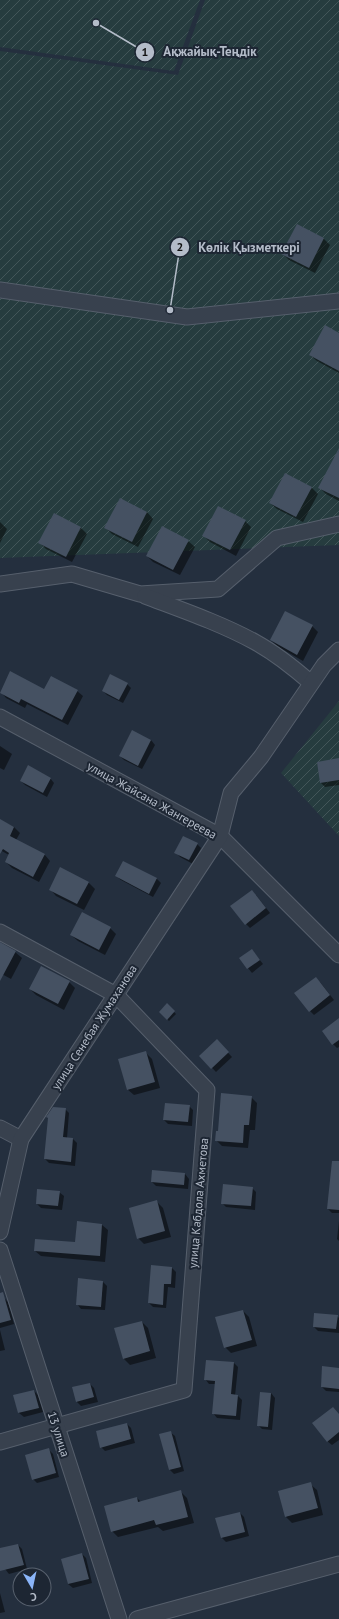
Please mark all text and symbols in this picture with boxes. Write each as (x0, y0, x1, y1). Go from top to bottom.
callout: Ақжайық-Теңдік (135, 39, 265, 64)
text: Ақжайық-Теңдік (163, 43, 257, 60)
text: 1 (142, 44, 148, 59)
callout: Көлік Қызметкері (170, 235, 308, 260)
text: 2 (177, 239, 183, 254)
text: Көлік Қызметкері (198, 239, 300, 256)
street label: улица Жайсана Жангереева (85, 758, 219, 842)
street label: улица Сенебая Жумаханова (48, 962, 140, 1092)
street label: улица Кабдола Ахметова (185, 1137, 211, 1269)
street label: 13 улица (45, 1409, 73, 1459)
north arrow (12, 1567, 52, 1607)
text: С (29, 1589, 38, 1604)

